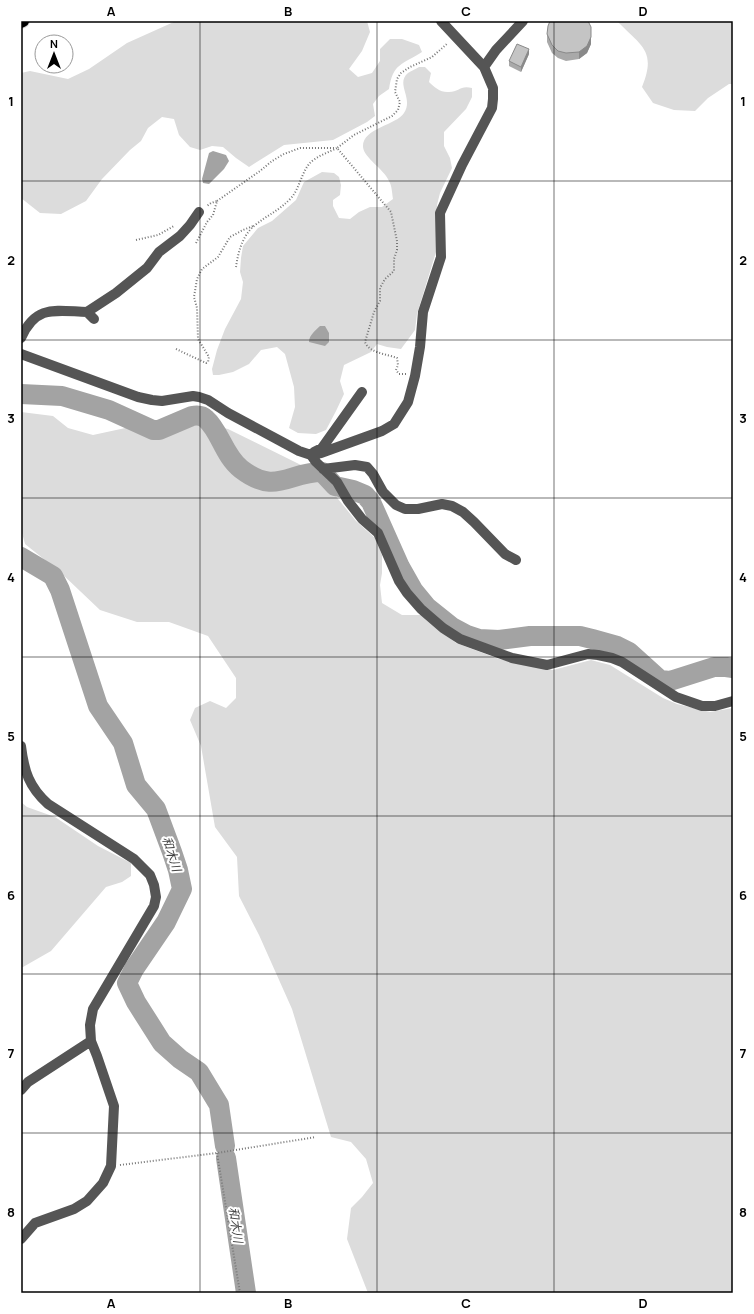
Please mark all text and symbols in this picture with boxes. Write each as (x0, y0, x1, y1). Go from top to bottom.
text: A (107, 2, 116, 20)
text: B (284, 2, 292, 20)
text: C (461, 2, 471, 20)
text: D (638, 2, 648, 20)
north arrow (34, 34, 74, 74)
text: N (50, 36, 58, 51)
text: 1 (8, 92, 14, 110)
text: 1 (740, 92, 746, 110)
text: 2 (7, 251, 15, 269)
text: 2 (739, 251, 747, 269)
text: 3 (7, 409, 15, 427)
text: 3 (739, 409, 747, 427)
text: 4 (7, 568, 15, 586)
text: 4 (739, 568, 747, 586)
text: 5 (7, 727, 15, 745)
text: 5 (739, 727, 747, 745)
water label: 和木川 (158, 834, 186, 876)
text: 6 (7, 886, 15, 904)
text: 6 (739, 886, 747, 904)
text: 7 (8, 1044, 15, 1062)
text: 7 (740, 1044, 747, 1062)
text: 8 (7, 1203, 15, 1221)
text: 8 (739, 1203, 747, 1221)
water label: 和木川 (225, 1206, 247, 1246)
text: A (107, 1294, 116, 1312)
text: B (284, 1294, 292, 1312)
text: C (461, 1294, 471, 1312)
text: D (638, 1294, 648, 1312)

